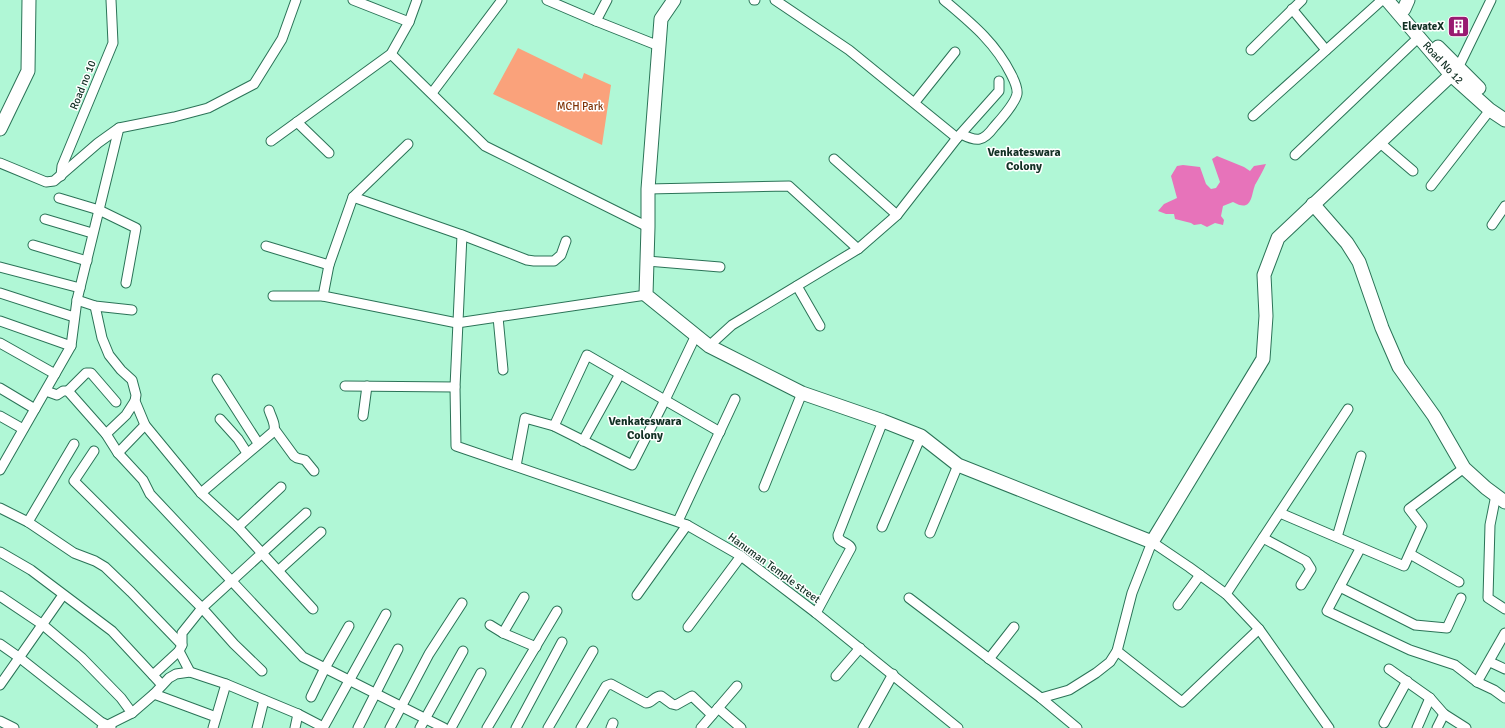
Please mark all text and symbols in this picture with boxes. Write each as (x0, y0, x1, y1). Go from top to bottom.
building icon: ElevateX (1446, 13, 1472, 39)
place label: ElevateX (1402, 20, 1444, 33)
street label: Road No 12 (1420, 39, 1466, 87)
street label: Road no 10 (67, 58, 99, 112)
park label: MCH Park (557, 100, 604, 113)
district label: Venkateswara Colony (987, 145, 1061, 174)
district label: Venkateswara Colony (608, 414, 682, 443)
street label: Hanuman Temple street (725, 530, 823, 606)

